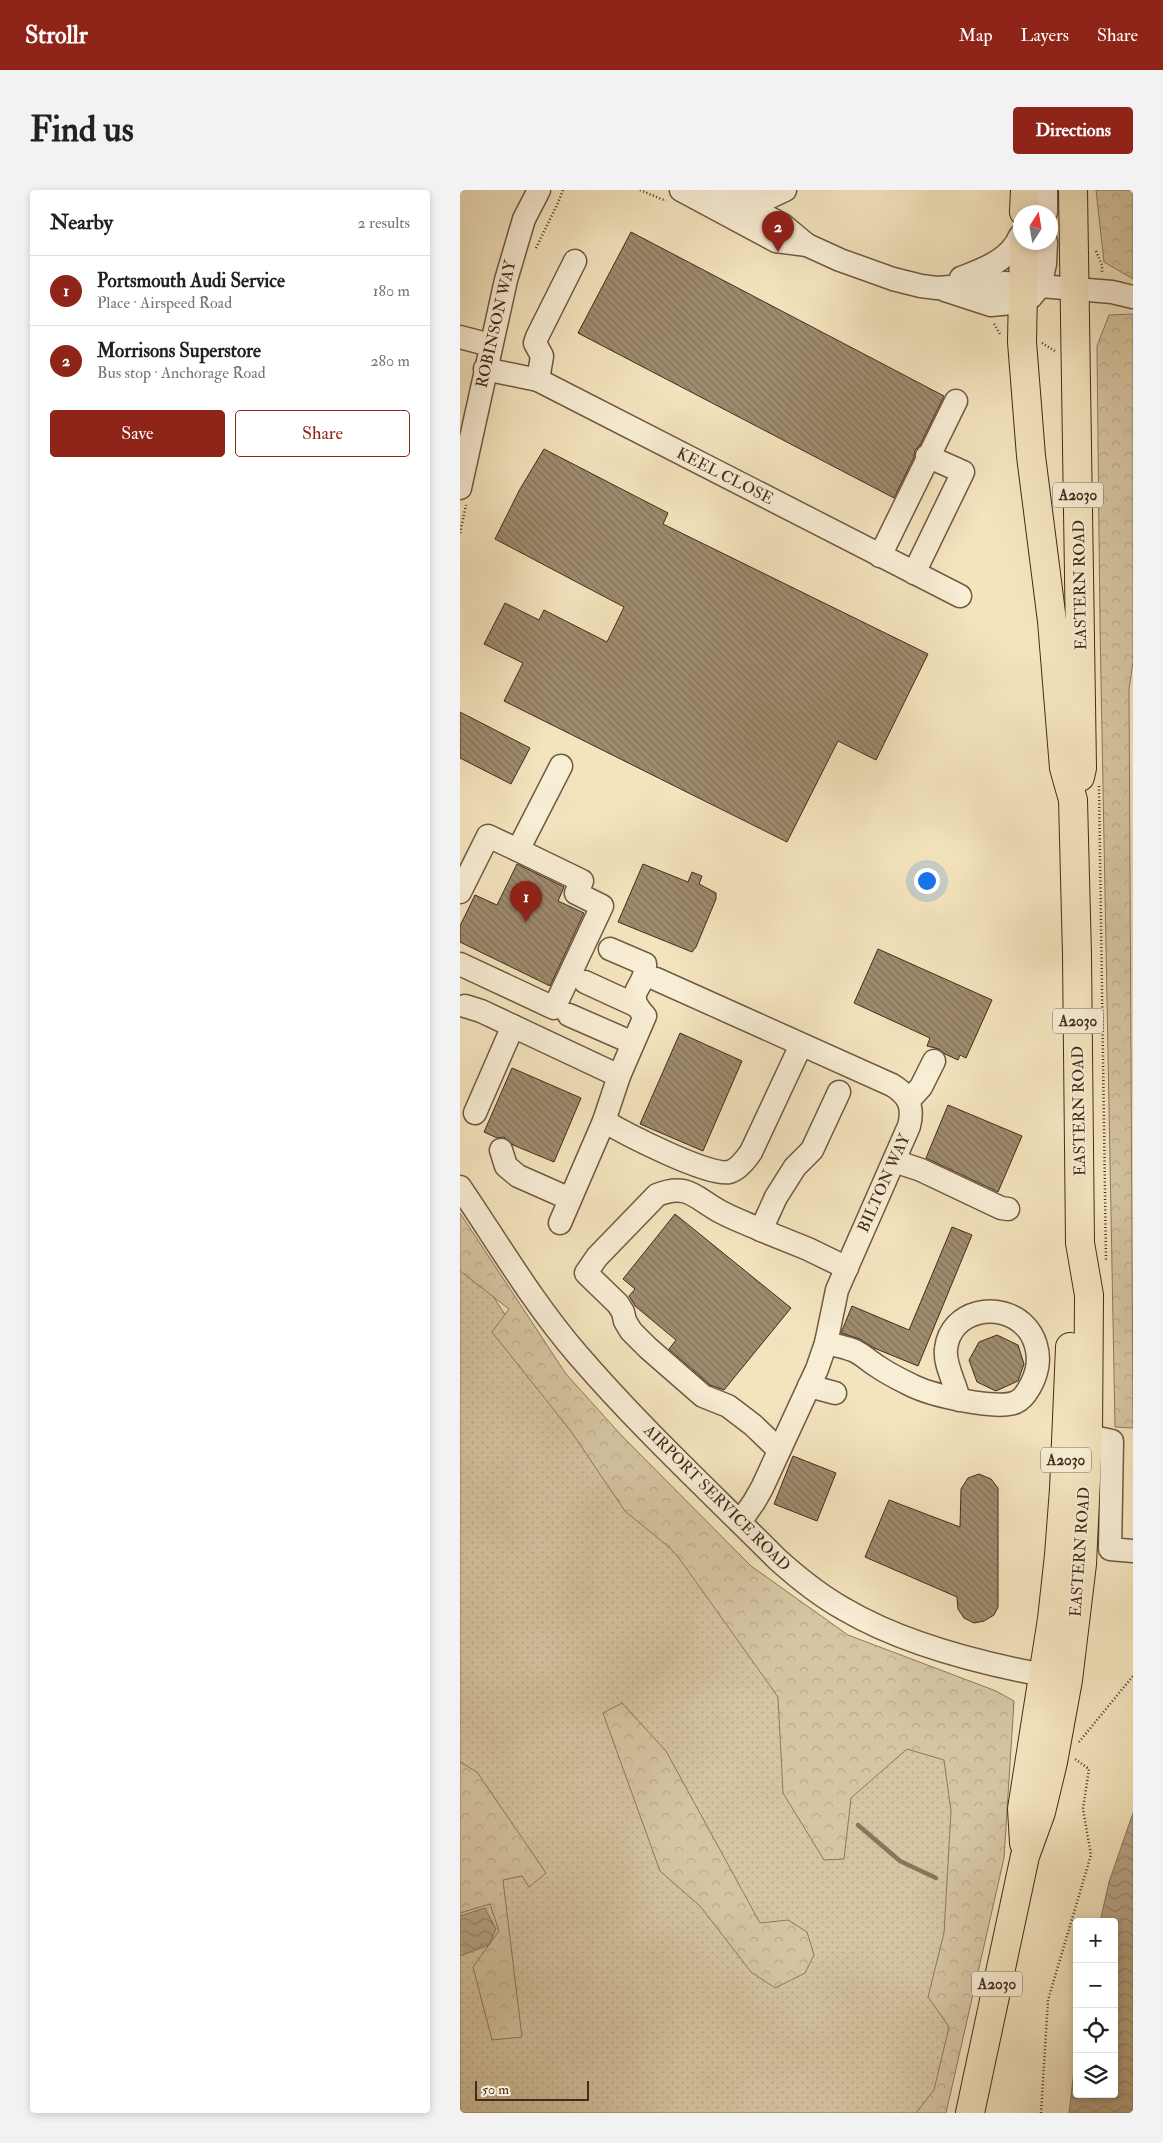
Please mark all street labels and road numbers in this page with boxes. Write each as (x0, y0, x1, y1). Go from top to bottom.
street label: ROBINSON WAY (472, 257, 521, 390)
street label: KEEL CLOSE (673, 443, 777, 509)
road number: A2030 (1053, 482, 1103, 508)
street label: EASTERN ROAD (1069, 520, 1091, 650)
road number: A2030 (1053, 1008, 1103, 1034)
street label: EASTERN ROAD (1068, 1046, 1090, 1176)
street label: BILTON WAY (853, 1130, 915, 1235)
street label: AIRPORT SERVICE ROAD (639, 1420, 794, 1575)
road number: A2030 (1041, 1448, 1091, 1472)
street label: EASTERN ROAD (1065, 1486, 1095, 1618)
road number: A2030 (972, 1972, 1022, 1996)

